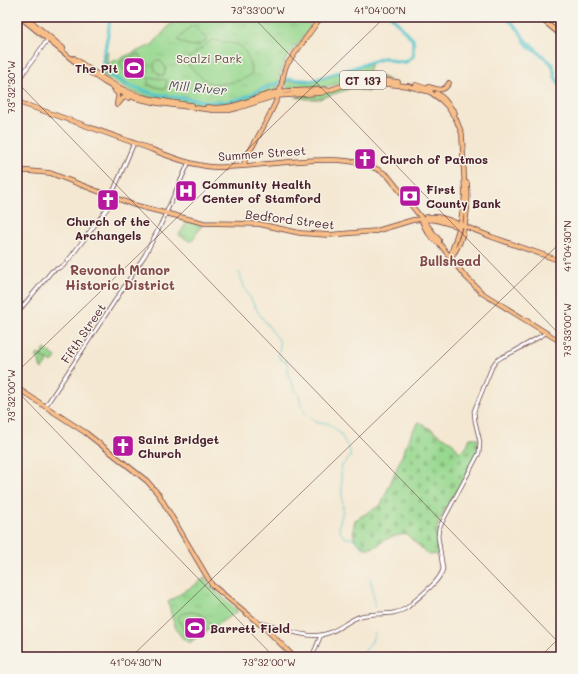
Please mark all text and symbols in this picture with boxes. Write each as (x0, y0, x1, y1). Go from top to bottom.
text: 73°33'00"W (231, 3, 285, 17)
text: 41°04'00"N (354, 3, 406, 17)
park label: Scalzi Park (176, 50, 242, 66)
sports icon: The Pit (121, 55, 147, 81)
text: 73°32'30"W (4, 60, 18, 114)
place label: The Pit (75, 60, 118, 76)
road number: CT 137 (340, 71, 386, 89)
water label: Mill River (168, 76, 228, 98)
street label: Summer Street (218, 142, 306, 164)
church icon: Church of Patmos (352, 146, 378, 172)
place label: Church of Patmos (380, 151, 488, 167)
place label: Community Health Center of Stamford (202, 176, 321, 206)
hospital icon: Community Health Center of Stamford (173, 178, 199, 204)
place label: First County Bank (426, 181, 501, 211)
bank icon: First County Bank (397, 183, 423, 209)
church icon: Church of the Archangels (95, 187, 121, 213)
street label: Bedford Street (244, 206, 336, 232)
place label: Church of the Archangels (66, 213, 150, 243)
text: 41°04'30"N (560, 220, 574, 272)
district label: Bullshead (419, 252, 481, 269)
district label: Revonah Manor Historic District (65, 261, 175, 293)
street label: Fifth Street (57, 300, 109, 366)
text: 73°33'00"W (560, 303, 574, 357)
text: 73°32'00"W (4, 369, 18, 423)
place label: Saint Bridget Church (138, 431, 219, 461)
church icon: Saint Bridget Church (110, 433, 136, 459)
sports icon: Barrett Field (182, 615, 208, 641)
place label: Barrett Field (210, 620, 290, 636)
text: 41°04'30"N (110, 655, 162, 669)
text: 73°32'00"W (242, 655, 296, 669)

